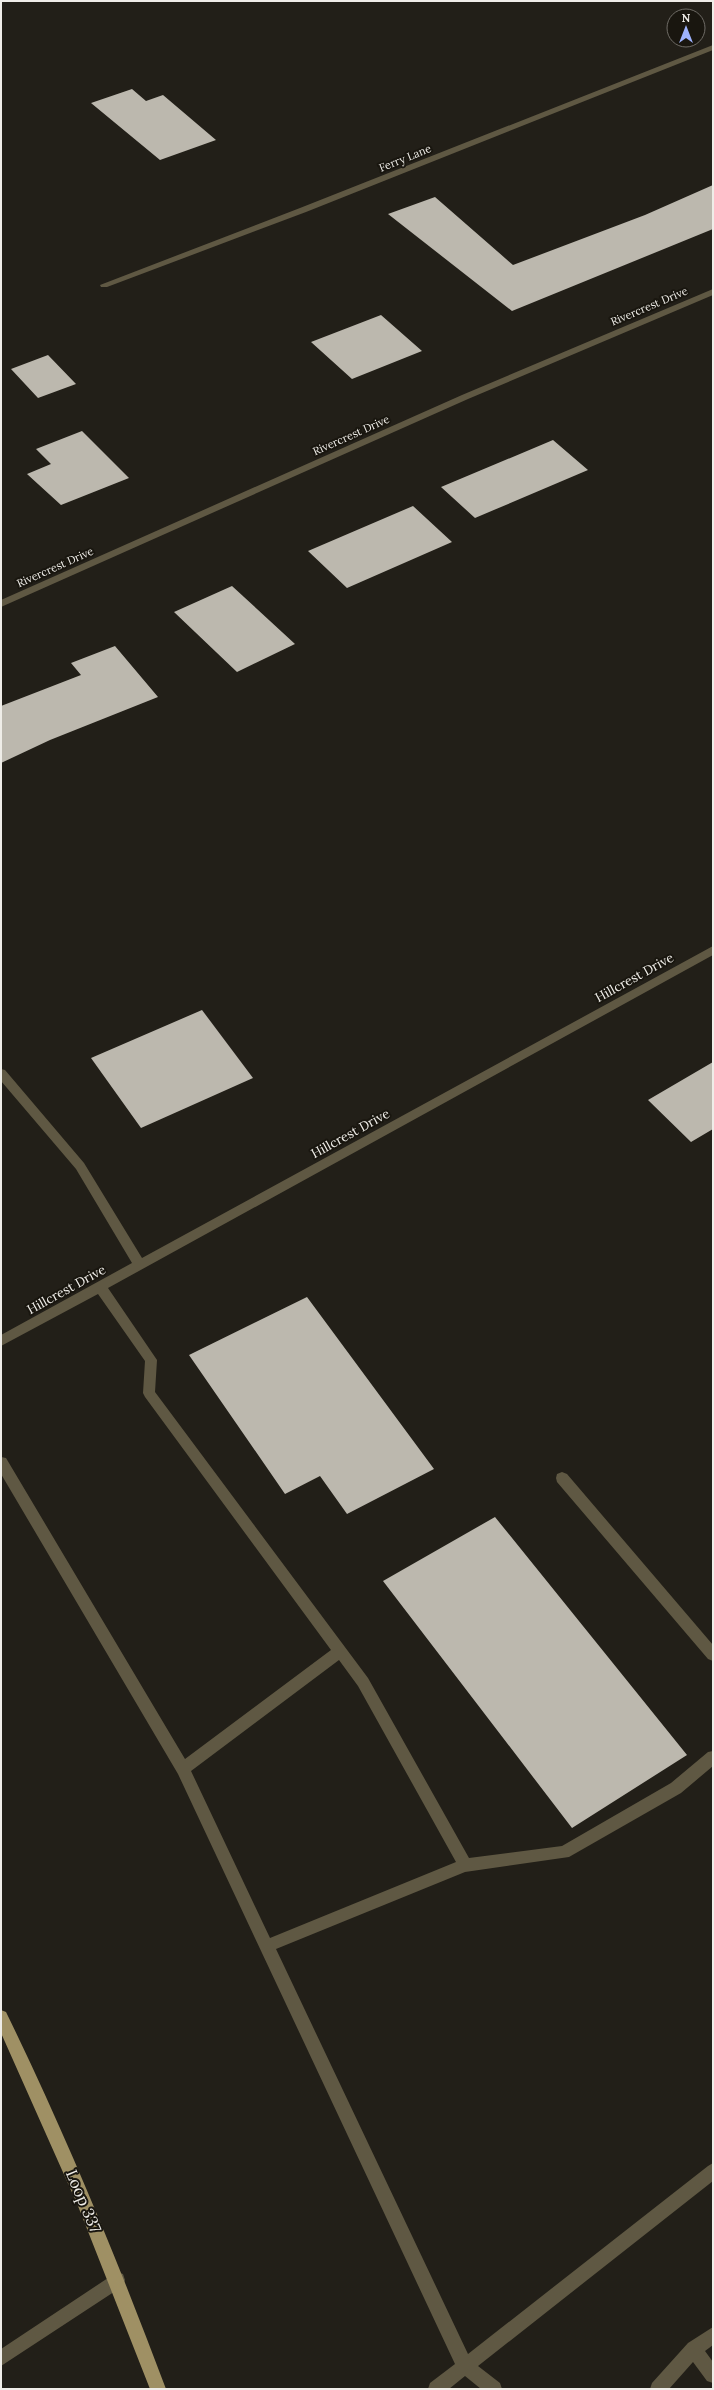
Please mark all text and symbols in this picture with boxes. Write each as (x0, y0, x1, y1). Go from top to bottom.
north arrow (666, 8, 706, 48)
text: N (682, 11, 691, 25)
street label: Ferry Lane (377, 141, 433, 175)
street label: Rivercrest Drive (608, 283, 690, 329)
street label: Rivercrest Drive (311, 412, 392, 458)
street label: Rivercrest Drive (15, 544, 96, 590)
street label: Hillcrest Drive (592, 949, 677, 1006)
street label: Hillcrest Drive (308, 1105, 393, 1162)
street label: Hillcrest Drive (24, 1261, 109, 1318)
street label: Loop 337 (62, 2166, 106, 2236)

